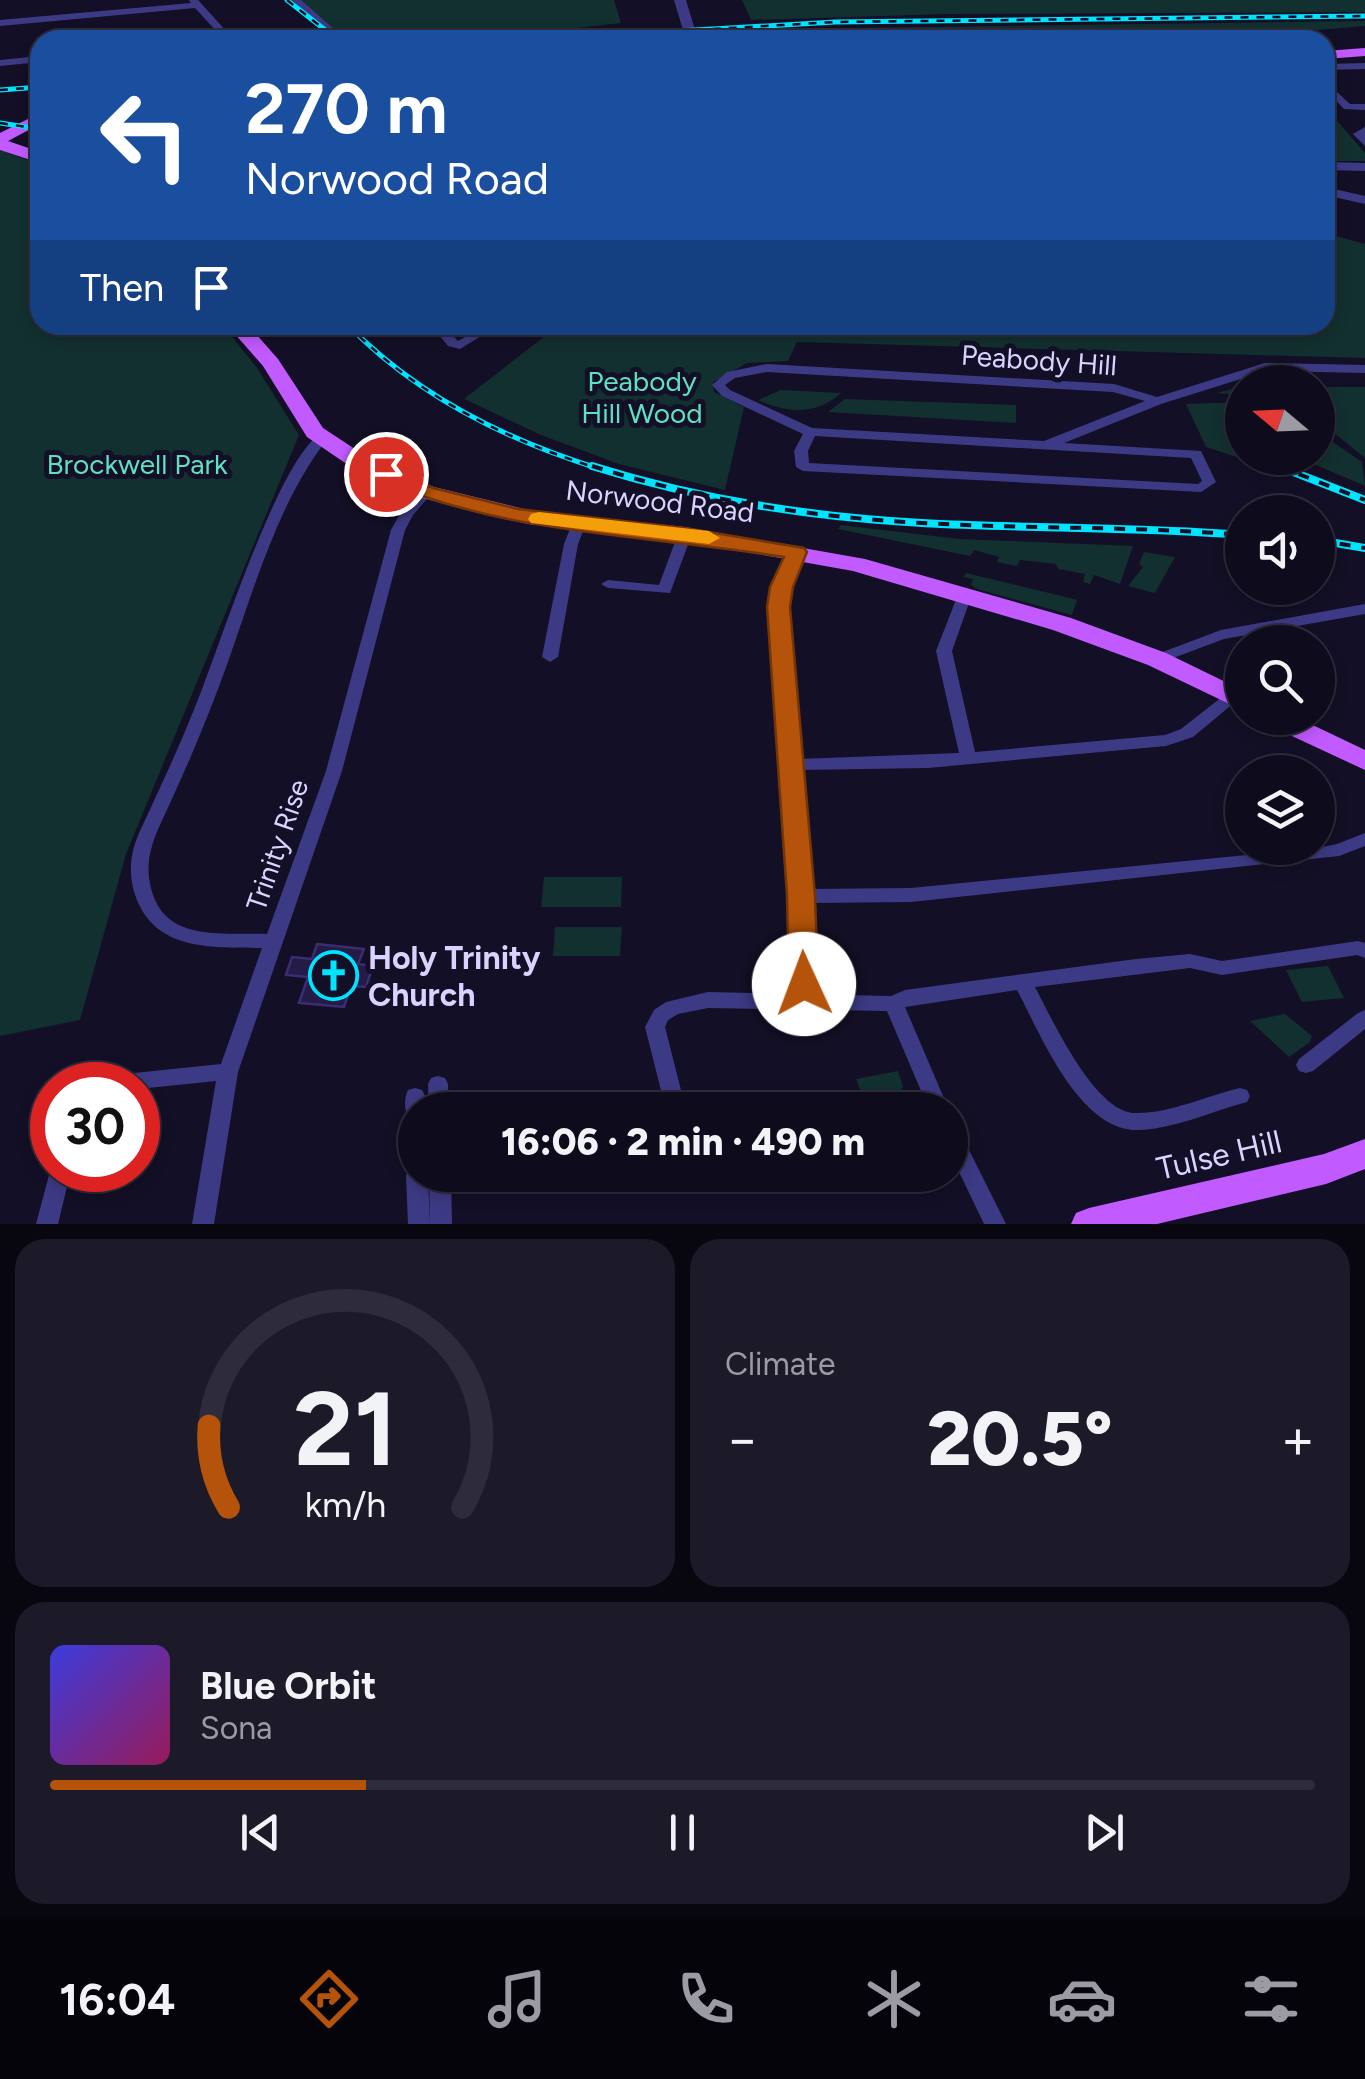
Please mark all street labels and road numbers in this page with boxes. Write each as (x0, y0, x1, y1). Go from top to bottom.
street label: Peabody Hill (960, 338, 1118, 382)
street label: Norwood Road (564, 473, 756, 529)
street label: Trinity Rise (239, 775, 315, 915)
street label: Tulse Hill (1153, 1122, 1285, 1188)

